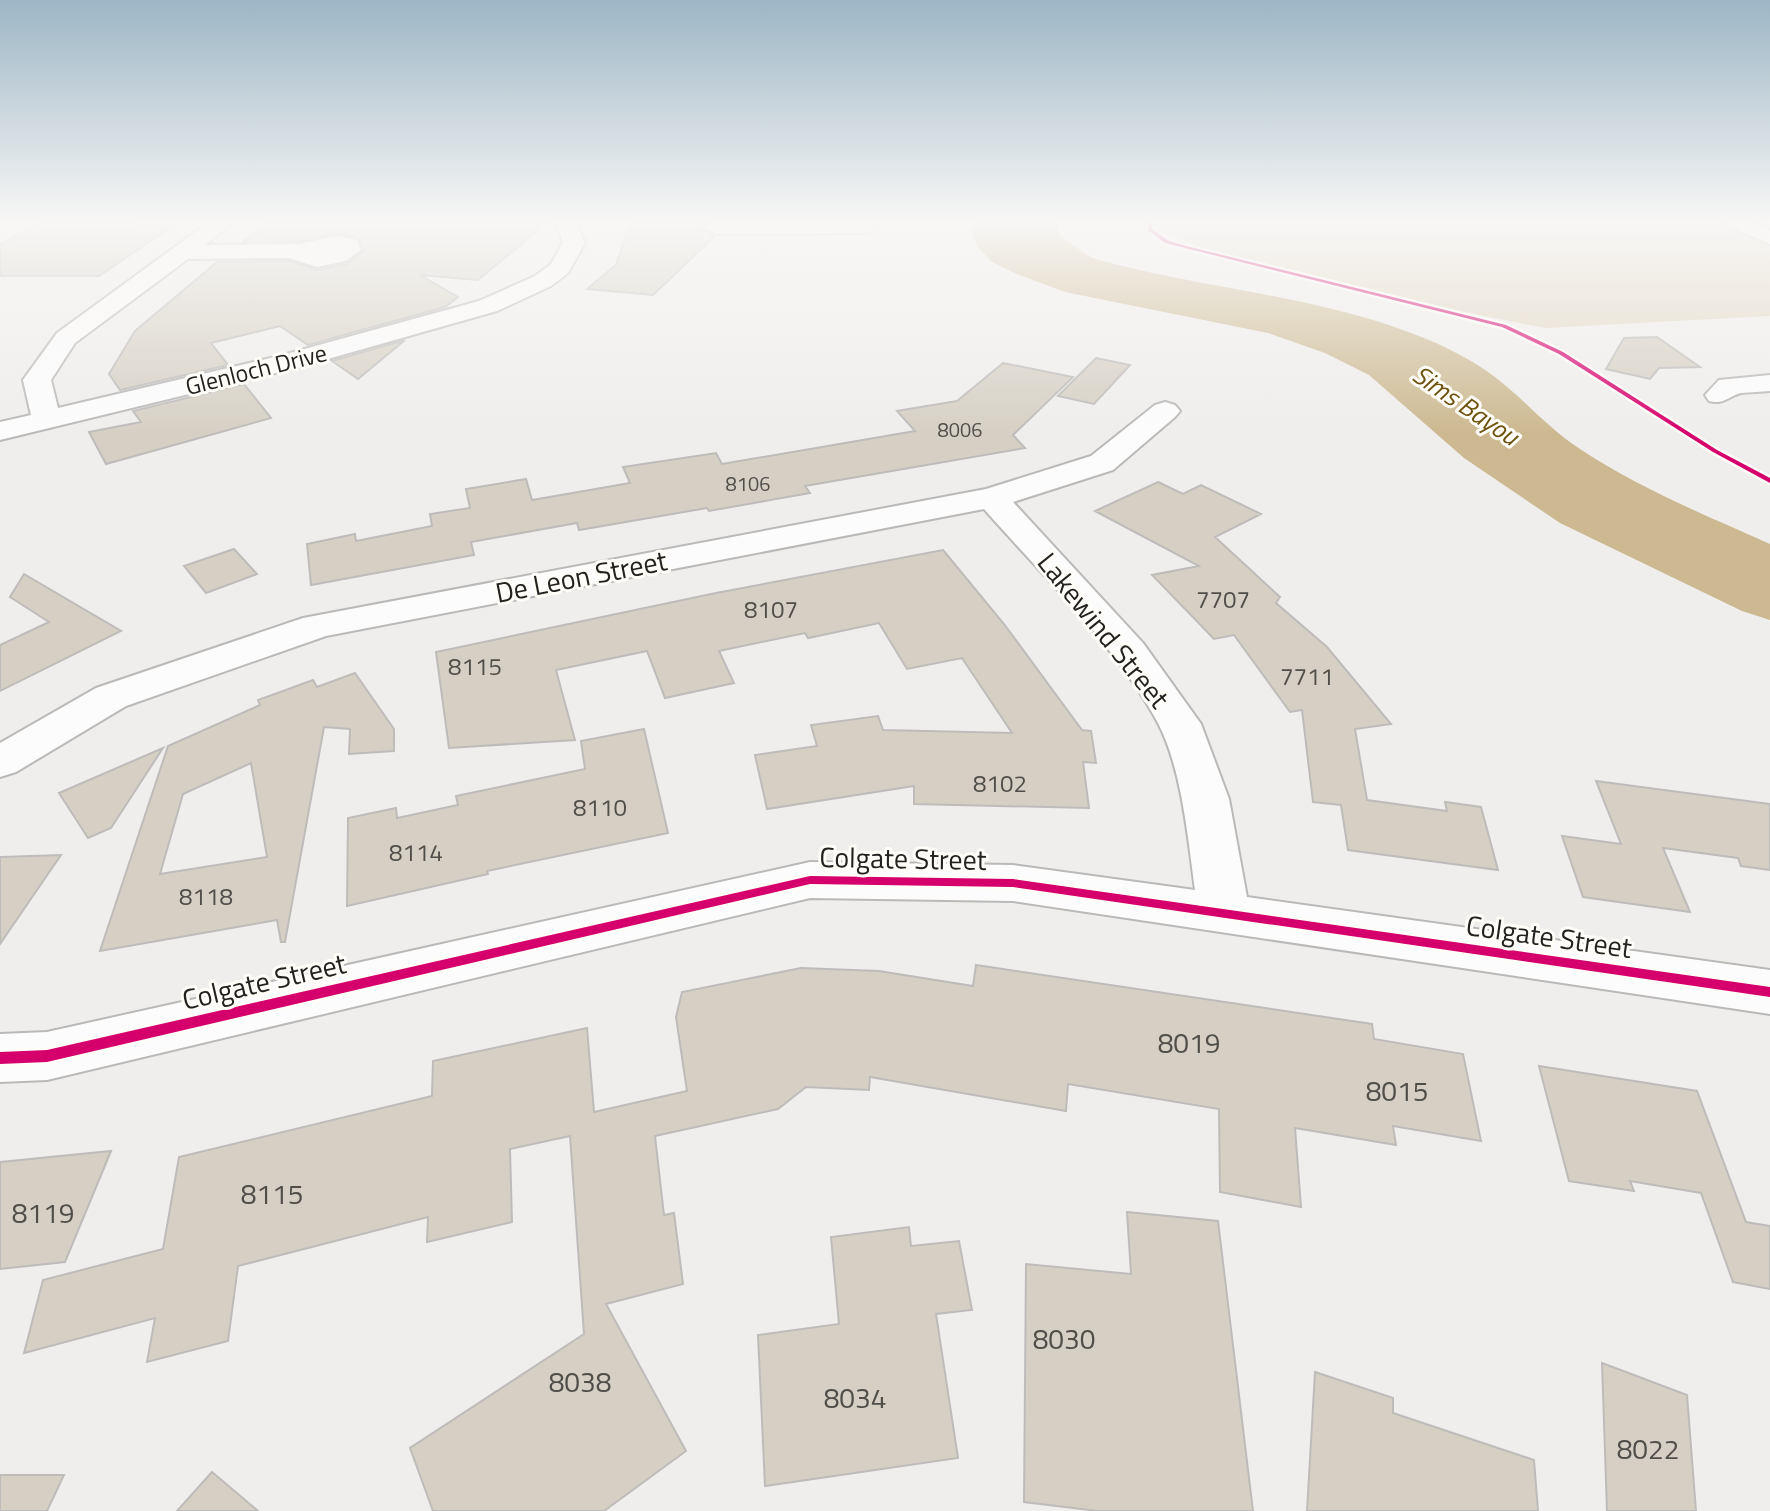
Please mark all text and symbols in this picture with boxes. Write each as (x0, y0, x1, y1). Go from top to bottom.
street label: Glenloch Drive (181, 334, 331, 404)
water label: Sims Bayou (1405, 355, 1529, 456)
house number: 8006 (938, 414, 982, 445)
house number: 8106 (726, 468, 770, 499)
street label: De Leon Street (492, 538, 671, 614)
street label: Lakewind Street (1027, 543, 1181, 718)
house number: 7707 (1196, 581, 1250, 617)
house number: 8107 (744, 591, 798, 627)
house number: 8115 (448, 648, 502, 684)
house number: 7711 (1280, 658, 1334, 694)
house number: 8102 (973, 765, 1027, 801)
house number: 8110 (573, 789, 627, 825)
house number: 8114 (389, 834, 443, 870)
street label: Colgate Street (819, 835, 987, 881)
house number: 8118 (179, 878, 233, 914)
street label: Colgate Street (1463, 903, 1635, 969)
street label: Colgate Street (178, 941, 350, 1021)
house number: 8019 (1158, 1021, 1220, 1064)
house number: 8015 (1366, 1069, 1428, 1112)
house number: 8115 (241, 1172, 303, 1215)
house number: 8119 (12, 1191, 74, 1234)
house number: 8030 (1033, 1317, 1095, 1360)
house number: 8038 (549, 1360, 611, 1403)
house number: 8034 (824, 1376, 886, 1419)
house number: 8022 (1617, 1427, 1679, 1470)

